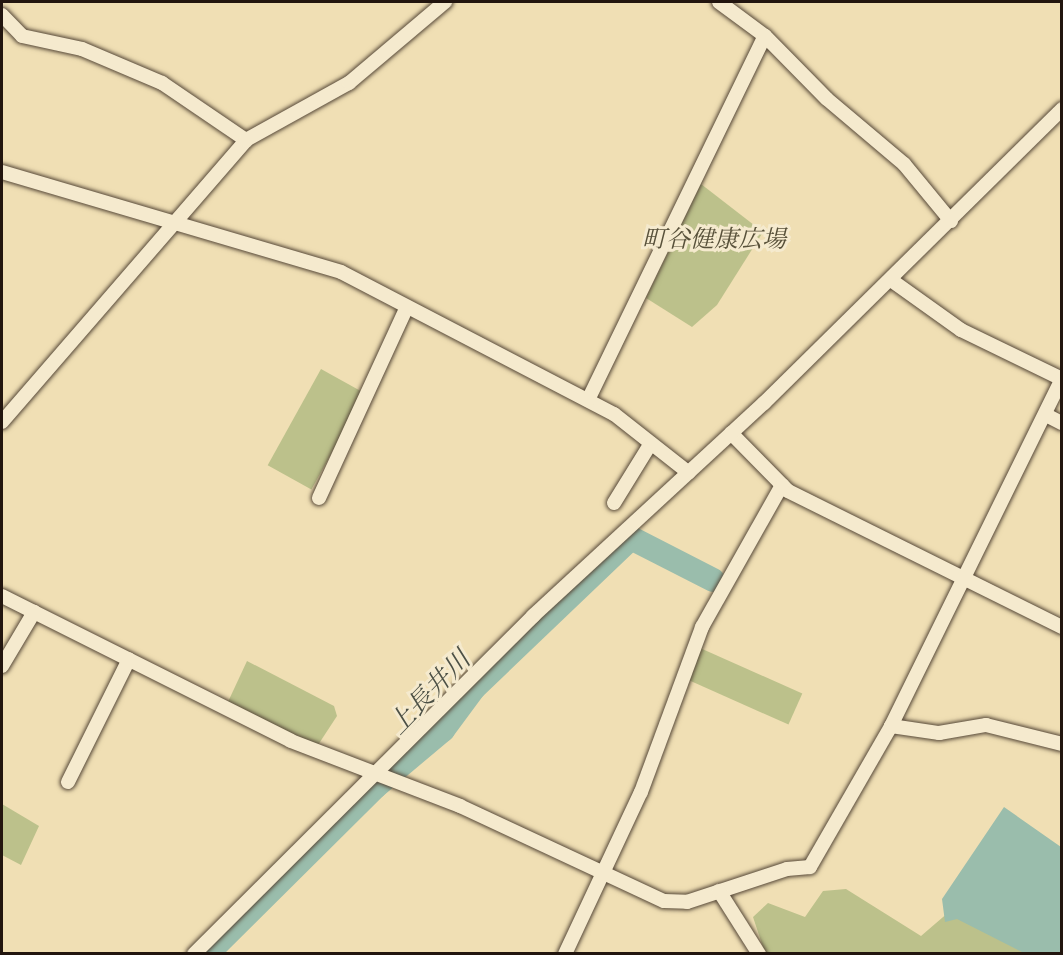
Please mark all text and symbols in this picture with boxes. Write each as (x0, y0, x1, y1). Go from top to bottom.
park label: 町谷健康広場 (642, 228, 786, 256)
water label: 上長井川 (384, 646, 478, 742)

